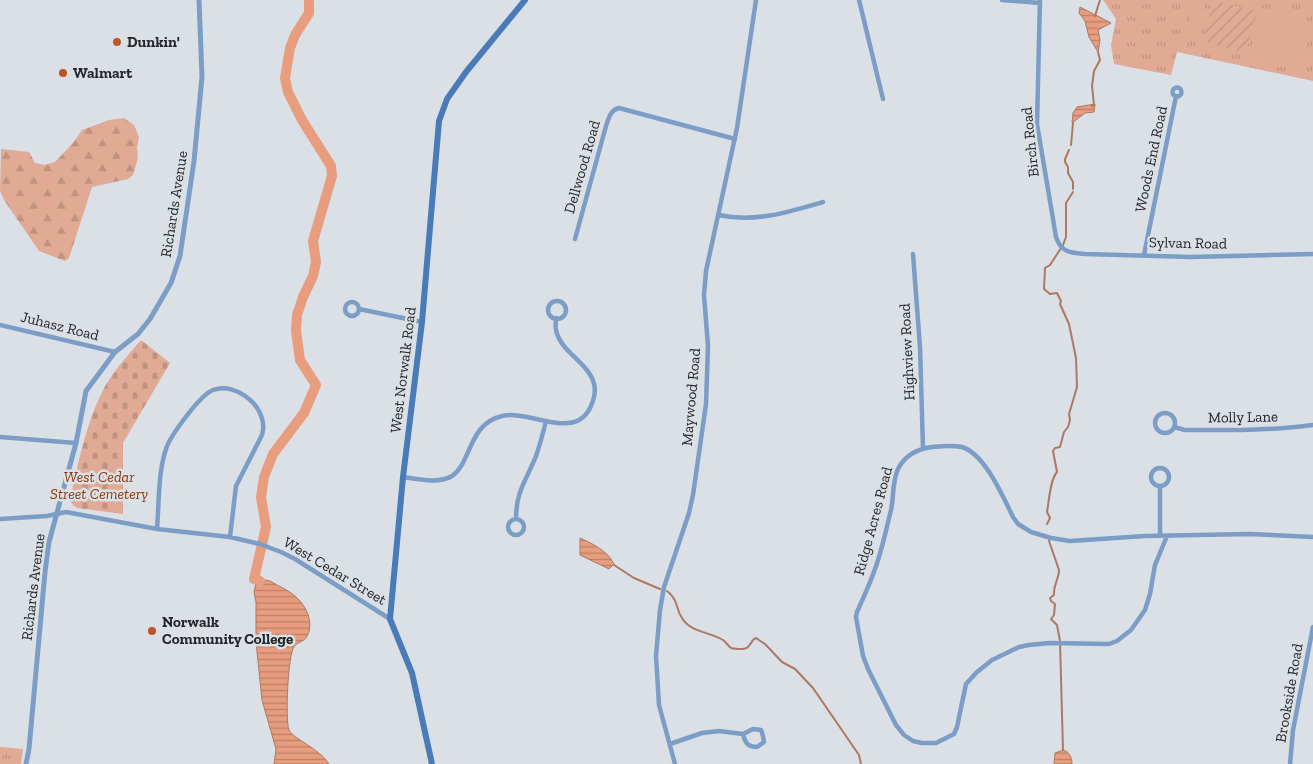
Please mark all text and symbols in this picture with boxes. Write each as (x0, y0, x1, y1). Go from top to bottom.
place label: Dunkin' (127, 33, 180, 51)
marker: Dunkin' (111, 36, 123, 48)
place label: Walmart (73, 64, 133, 82)
marker: Walmart (57, 67, 69, 79)
street label: Woods End Road (1131, 103, 1171, 214)
street label: Birch Road (1017, 105, 1043, 178)
street label: Dellwood Road (560, 118, 604, 216)
street label: Richards Avenue (157, 149, 191, 259)
street label: Sylvan Road (1149, 233, 1228, 253)
street label: Highview Road (895, 302, 919, 401)
street label: West Norwalk Road (386, 305, 420, 434)
street label: Juhasz Road (19, 308, 102, 345)
street label: Maywood Road (678, 347, 704, 447)
street label: Molly Lane (1208, 407, 1278, 427)
street label: Ridge Acres Road (850, 464, 896, 577)
park label: West Cedar Street Cemetery (50, 468, 148, 503)
street label: Richards Avenue (18, 532, 48, 642)
street label: West Cedar Street (280, 533, 390, 609)
place label: Norwalk Community College (162, 613, 293, 648)
marker: Norwalk Community College (146, 625, 158, 637)
street label: Brookside Road (1271, 641, 1307, 744)

